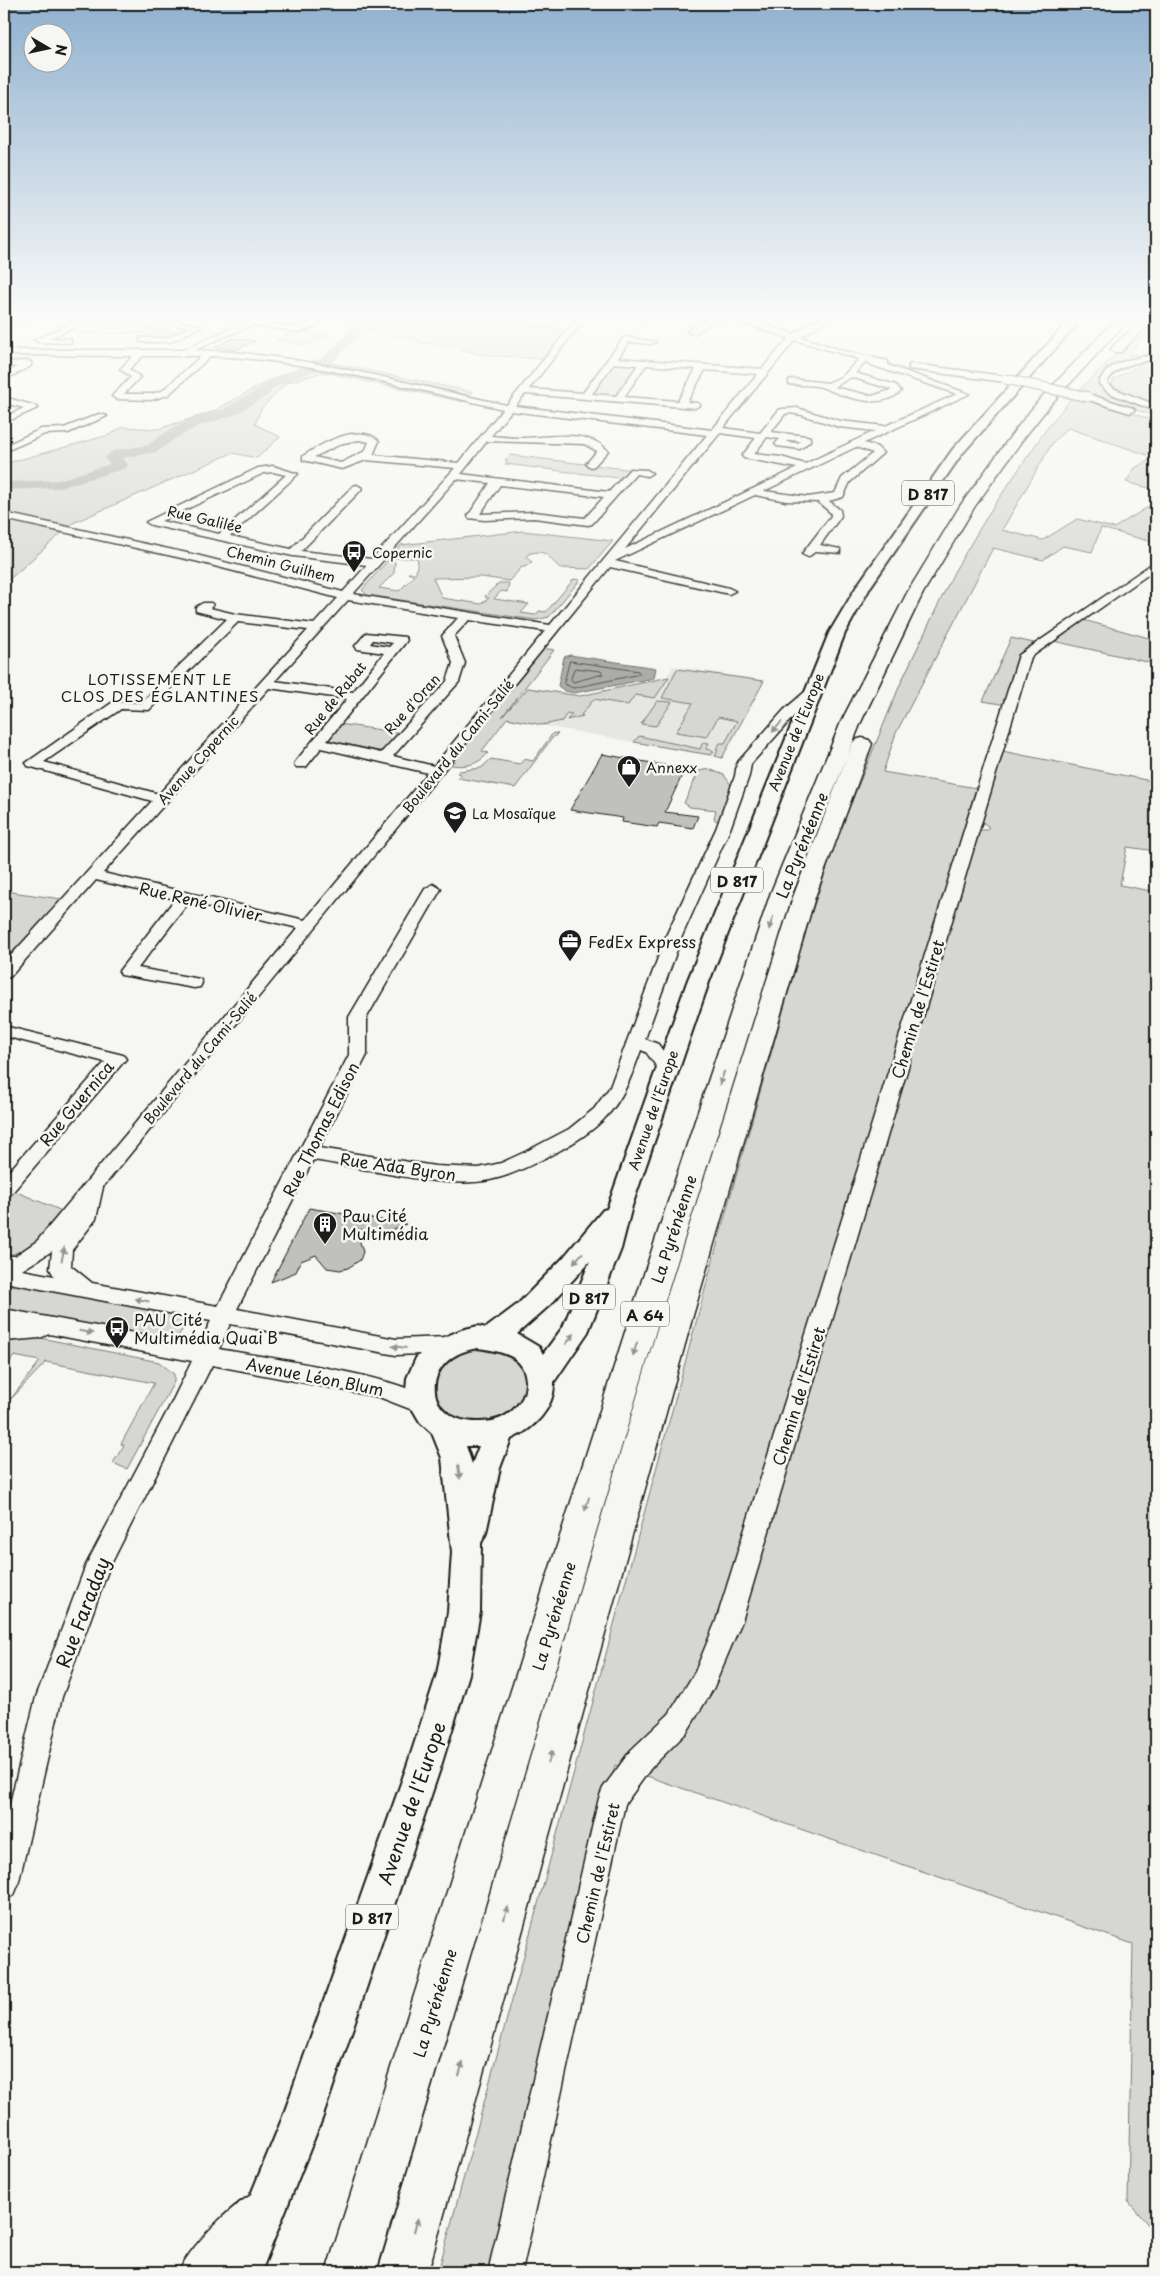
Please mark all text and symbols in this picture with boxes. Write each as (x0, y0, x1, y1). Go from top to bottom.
north arrow (22, 22, 72, 72)
text: N (50, 43, 73, 57)
road number: D 817 (902, 480, 954, 506)
street label: Rue Galilée (165, 500, 245, 538)
bus stop icon: Copernic (341, 539, 367, 573)
street label: Chemin Guilhem (224, 540, 338, 588)
place label: Copernic (372, 542, 432, 563)
street label: Rue de Rabat (299, 657, 371, 739)
district label: LOTISSEMENT LE CLOS DES ÉGLANTINES (61, 667, 259, 707)
street label: Rue d'Oran (379, 669, 445, 739)
street label: Avenue de l'Europe (763, 670, 829, 794)
street label: Boulevard du Cami-Salié (397, 674, 519, 818)
street label: Avenue Copernic (152, 711, 244, 809)
one-way arrow (771, 720, 783, 732)
shop icon: Annexx (616, 754, 642, 788)
place label: Annexx (646, 757, 698, 778)
street label: La Pyrénéenne (769, 788, 833, 902)
school or university icon: La Mosaïque (442, 800, 468, 834)
place label: La Mosaïque (472, 803, 556, 824)
road number: D 817 (711, 868, 763, 892)
street label: Rue René Olivier (137, 875, 265, 927)
one-way arrow (767, 916, 775, 931)
office icon: FedEx Express (557, 928, 583, 962)
place label: FedEx Express (588, 929, 696, 953)
street label: Chemin de l'Estiret (884, 936, 950, 1081)
street label: Boulevard du Cami-Salié (138, 987, 262, 1129)
street label: Avenue de l'Europe (623, 1047, 683, 1173)
street label: Rue Guernica (33, 1055, 119, 1151)
street label: Rue Thomas Edison (276, 1058, 364, 1200)
one-way arrow (717, 1070, 725, 1085)
street label: Rue Ada Byron (338, 1146, 458, 1186)
street label: La Pyrénéenne (644, 1172, 702, 1286)
place label: Pau Cité Multimédia (342, 1203, 428, 1245)
building icon: Pau Cité Multimédia (312, 1211, 338, 1245)
one-way arrow (59, 1245, 67, 1261)
one-way arrow (572, 1251, 584, 1263)
road number: D 817 (563, 1284, 615, 1310)
one-way arrow (134, 1296, 149, 1304)
road number: A 64 (621, 1302, 669, 1326)
place label: PAU Cité Multimédia Quai B (134, 1307, 278, 1349)
bus stop icon: PAU Cité Multimédia Quai B (104, 1315, 130, 1349)
street label: Chemin de l'Estiret (765, 1323, 831, 1468)
one-way arrow (78, 1329, 94, 1337)
one-way arrow (564, 1333, 575, 1346)
one-way arrow (630, 1342, 638, 1357)
one-way arrow (390, 1343, 406, 1351)
street label: Avenue Léon Blum (244, 1351, 386, 1401)
one-way arrow (455, 1464, 463, 1480)
one-way arrow (583, 1497, 590, 1512)
street label: Rue Faraday (48, 1552, 116, 1672)
street label: La Pyrénéenne (525, 1559, 581, 1673)
street label: Avenue de l'Europe (370, 1718, 452, 1888)
one-way arrow (547, 1749, 555, 1764)
street label: Chemin de l'Estiret (569, 1800, 625, 1946)
road number: D 817 (346, 1904, 398, 1930)
one-way arrow (502, 1905, 510, 1920)
street label: La Pyrénéenne (406, 1946, 462, 2060)
one-way arrow (457, 2062, 465, 2077)
one-way arrow (413, 2218, 421, 2233)

